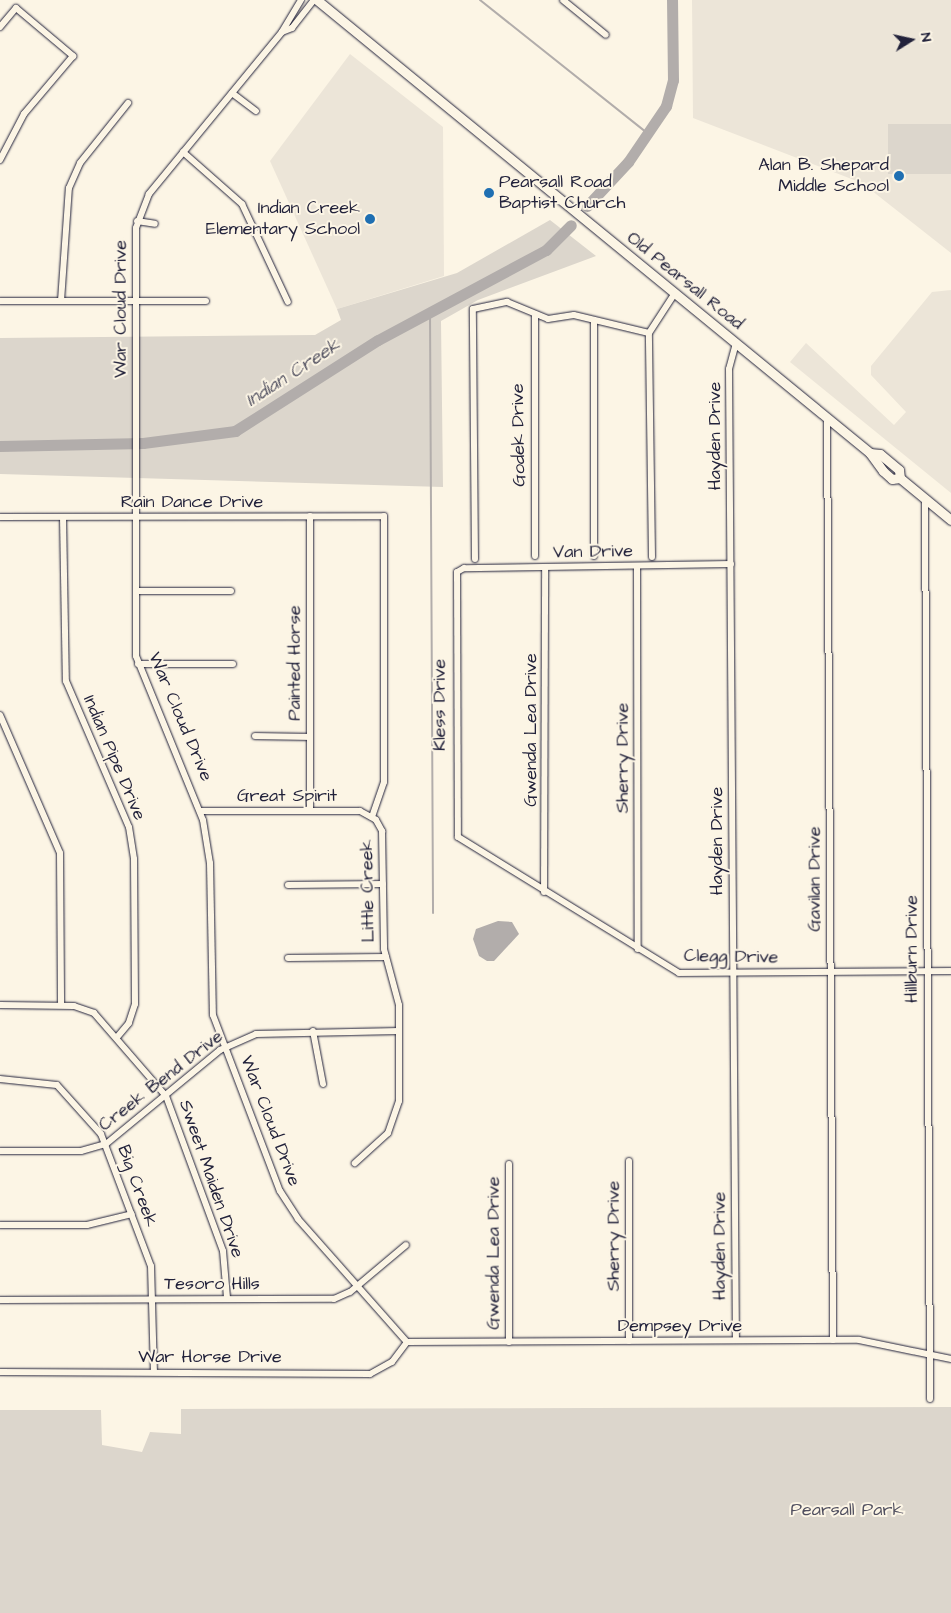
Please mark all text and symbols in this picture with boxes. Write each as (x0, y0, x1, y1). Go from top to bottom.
north arrow (886, 15, 936, 65)
text: N (915, 31, 936, 43)
place label: Alan B. Shepard Middle School (758, 155, 889, 198)
marker: Alan B. Shepard Middle School (893, 170, 905, 182)
place label: Pearsall Road Baptist Church (499, 172, 626, 214)
marker: Pearsall Road Baptist Church (483, 187, 495, 199)
place label: Indian Creek Elementary School (206, 198, 360, 240)
marker: Indian Creek Elementary School (364, 213, 376, 225)
street label: Old Pearsall Road (622, 227, 748, 335)
street label: War Cloud Drive (110, 240, 132, 378)
water label: Indian Creek (242, 334, 344, 412)
street label: Hayden Drive (704, 382, 726, 490)
street label: Godek Drive (507, 383, 531, 487)
street label: Rain Dance Drive (121, 491, 263, 513)
street label: Van Drive (553, 541, 633, 563)
street label: Painted Horse (284, 605, 306, 721)
street label: War Cloud Drive (143, 649, 217, 785)
street label: Gwenda Lea Drive (520, 653, 542, 807)
street label: Kless Drive (429, 659, 451, 751)
street label: Indian Pipe Drive (78, 692, 150, 824)
street label: Sherry Drive (612, 703, 634, 813)
street label: Great Spirit (237, 785, 337, 807)
street label: Hayden Drive (706, 787, 728, 895)
street label: Gavilan Drive (804, 826, 826, 932)
street label: Little Creek (356, 839, 380, 943)
street label: Hillburn Drive (901, 895, 923, 1003)
street label: Clegg Drive (684, 945, 778, 969)
street label: Creek Bend Drive (95, 1026, 227, 1136)
street label: War Cloud Drive (235, 1053, 305, 1189)
street label: Sweet Maiden Drive (174, 1097, 248, 1261)
street label: Big Creek (112, 1142, 162, 1230)
street label: Gwenda Lea Drive (483, 1176, 505, 1330)
street label: Sherry Drive (603, 1181, 625, 1291)
street label: Hayden Drive (709, 1192, 731, 1300)
street label: Tesoro Hills (164, 1273, 260, 1295)
street label: Dempsey Drive (618, 1315, 742, 1337)
street label: War Horse Drive (138, 1346, 282, 1368)
park label: Pearsall Park (791, 1499, 903, 1521)

